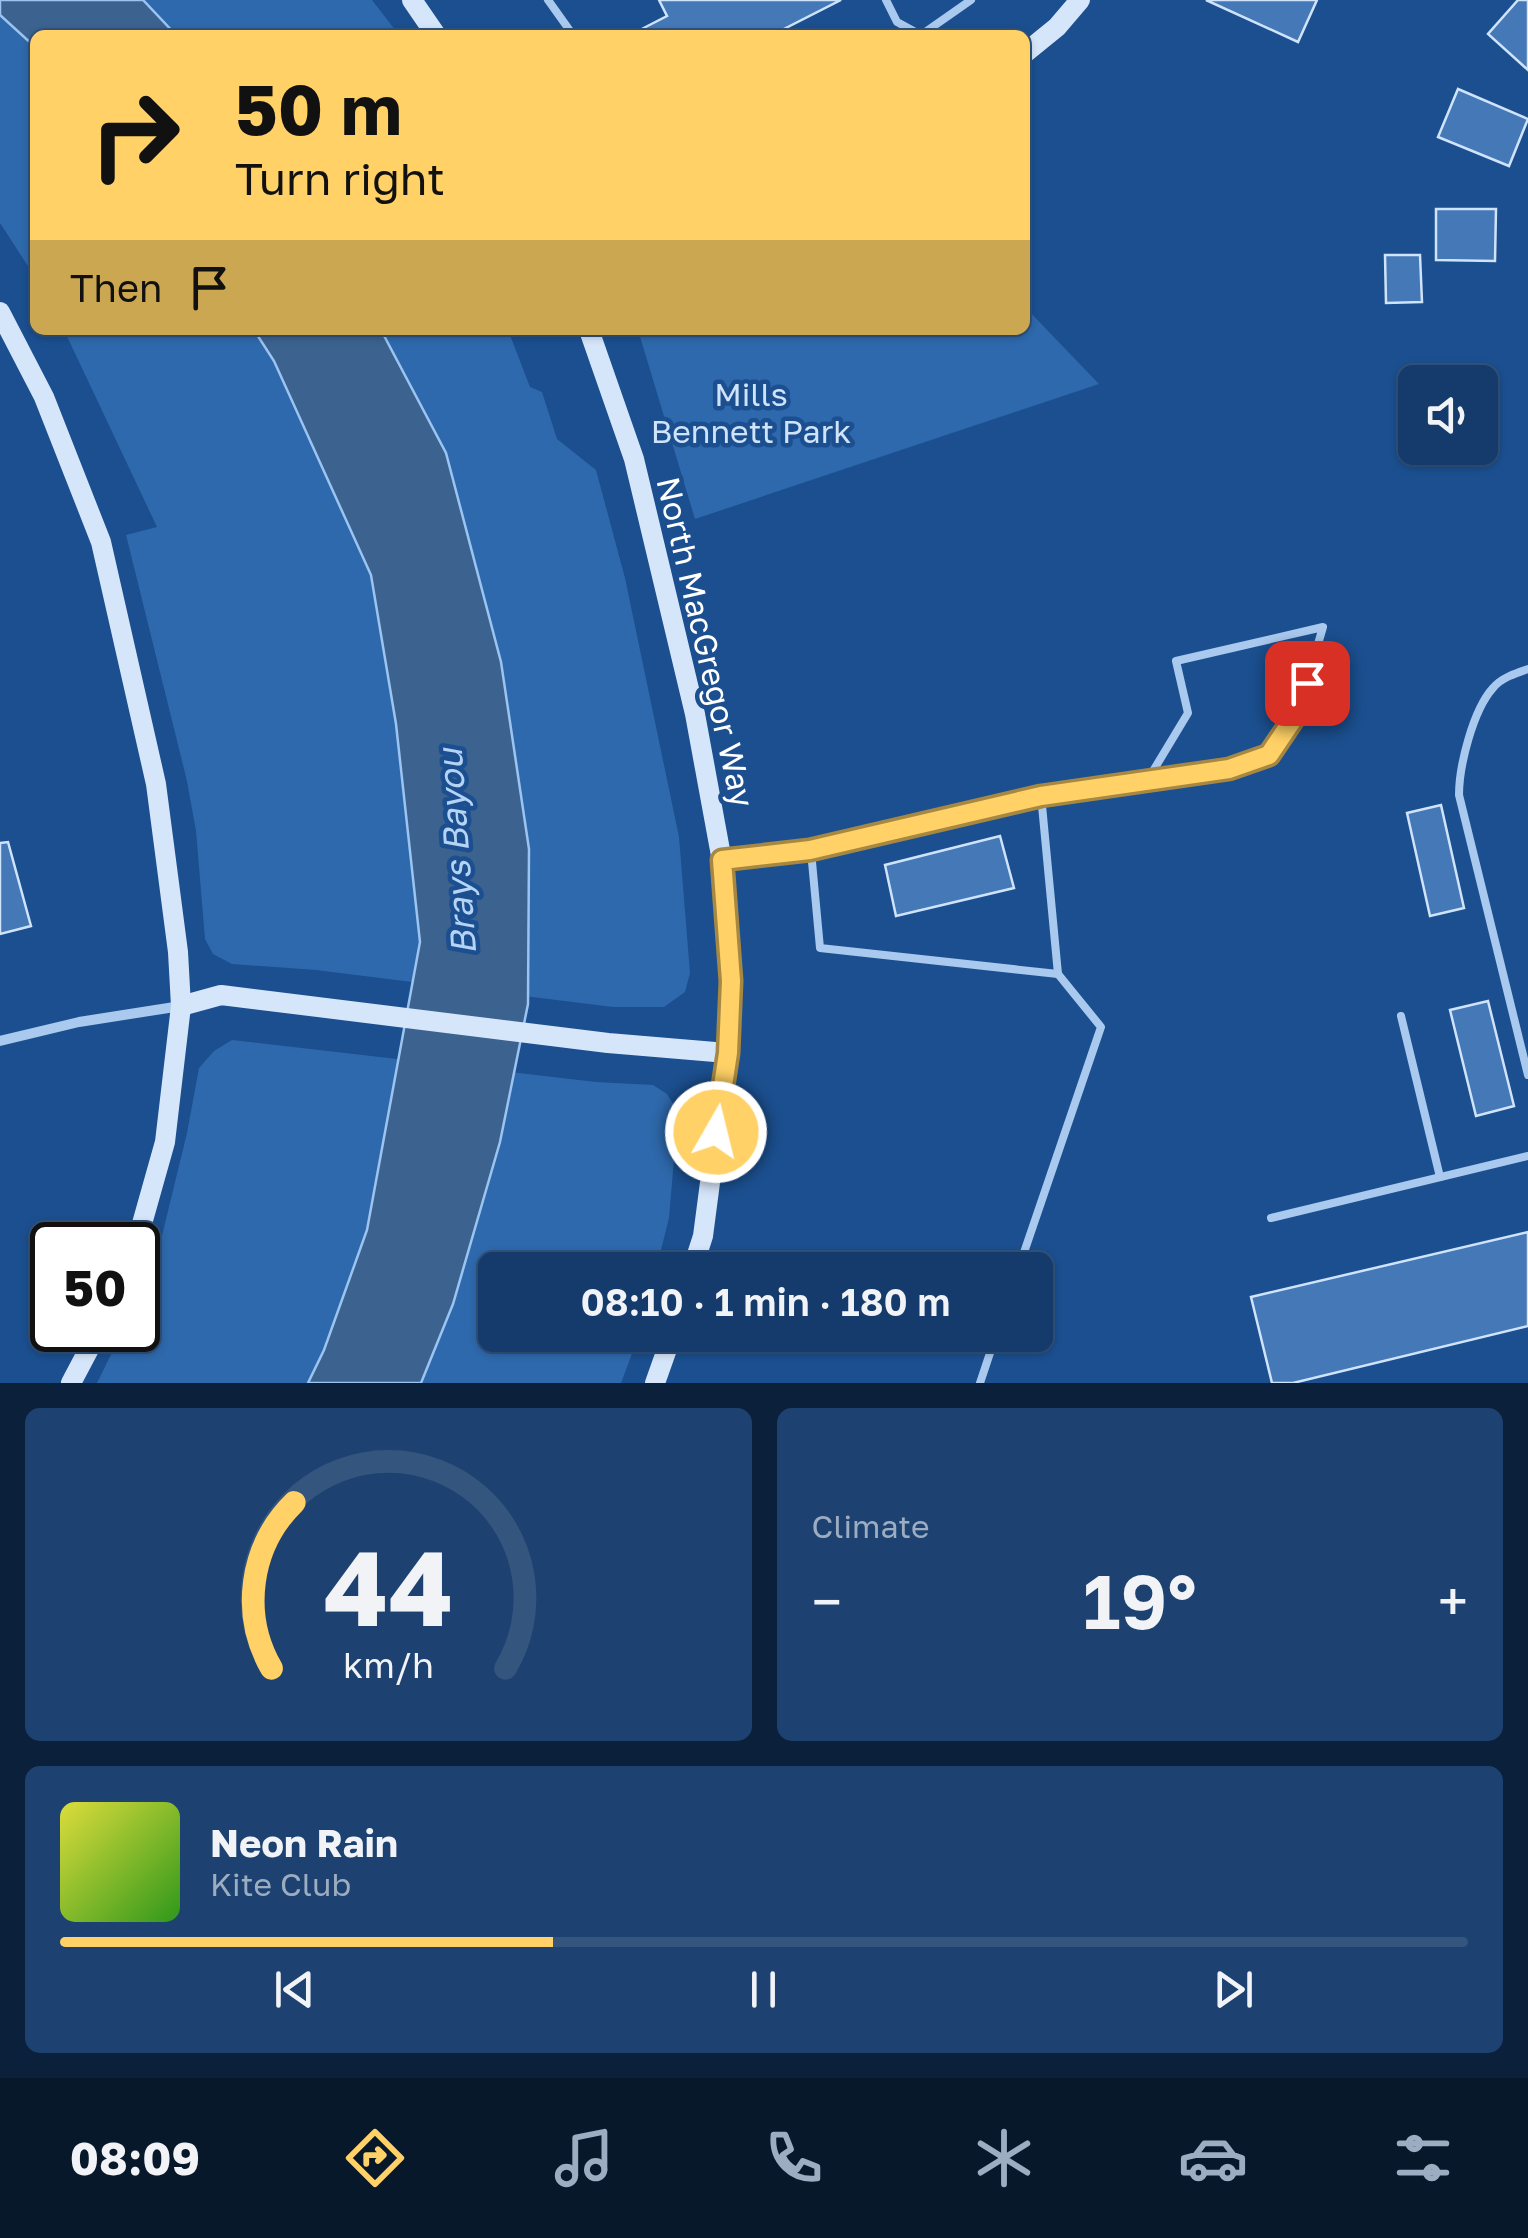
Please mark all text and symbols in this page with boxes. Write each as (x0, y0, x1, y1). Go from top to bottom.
text: 50 m (235, 66, 402, 150)
icon: right (70, 70, 200, 200)
text: Turn right (235, 151, 445, 205)
icon: arrive (182, 260, 237, 315)
text: Then (70, 265, 162, 310)
map controls (1398, 365, 1498, 465)
button: sound (1398, 365, 1498, 465)
park label: Mills Bennett Park (651, 375, 851, 450)
street label: North MacGregor Way (650, 473, 763, 811)
pin (1265, 641, 1350, 726)
icon: arrive (1280, 656, 1335, 711)
water label: Brays Bayou (428, 745, 484, 956)
position arrow (664, 1080, 768, 1184)
speed limit sign: 50 (30, 1222, 160, 1352)
text: 08:10 · 1 min · 180 m (580, 1279, 951, 1324)
text: Climate (812, 1507, 930, 1545)
text: 44 (323, 1524, 453, 1649)
text: 19° (1083, 1555, 1197, 1646)
text: − (812, 1568, 842, 1634)
text: + (1438, 1568, 1468, 1634)
text: km/h (343, 1643, 434, 1686)
text: Neon Rain (210, 1820, 398, 1865)
text: Kite Club (210, 1865, 351, 1903)
icon: previous (267, 1962, 322, 2017)
icon: pause (736, 1962, 791, 2017)
icon: next (1206, 1962, 1261, 2017)
icon: directions (340, 2123, 410, 2193)
icon: music (549, 2123, 619, 2193)
icon: phone (759, 2123, 829, 2193)
icon: climate (969, 2123, 1039, 2193)
icon: car (1178, 2123, 1248, 2193)
icon: filters (1388, 2123, 1458, 2193)
text: 08:09 (70, 2131, 200, 2185)

